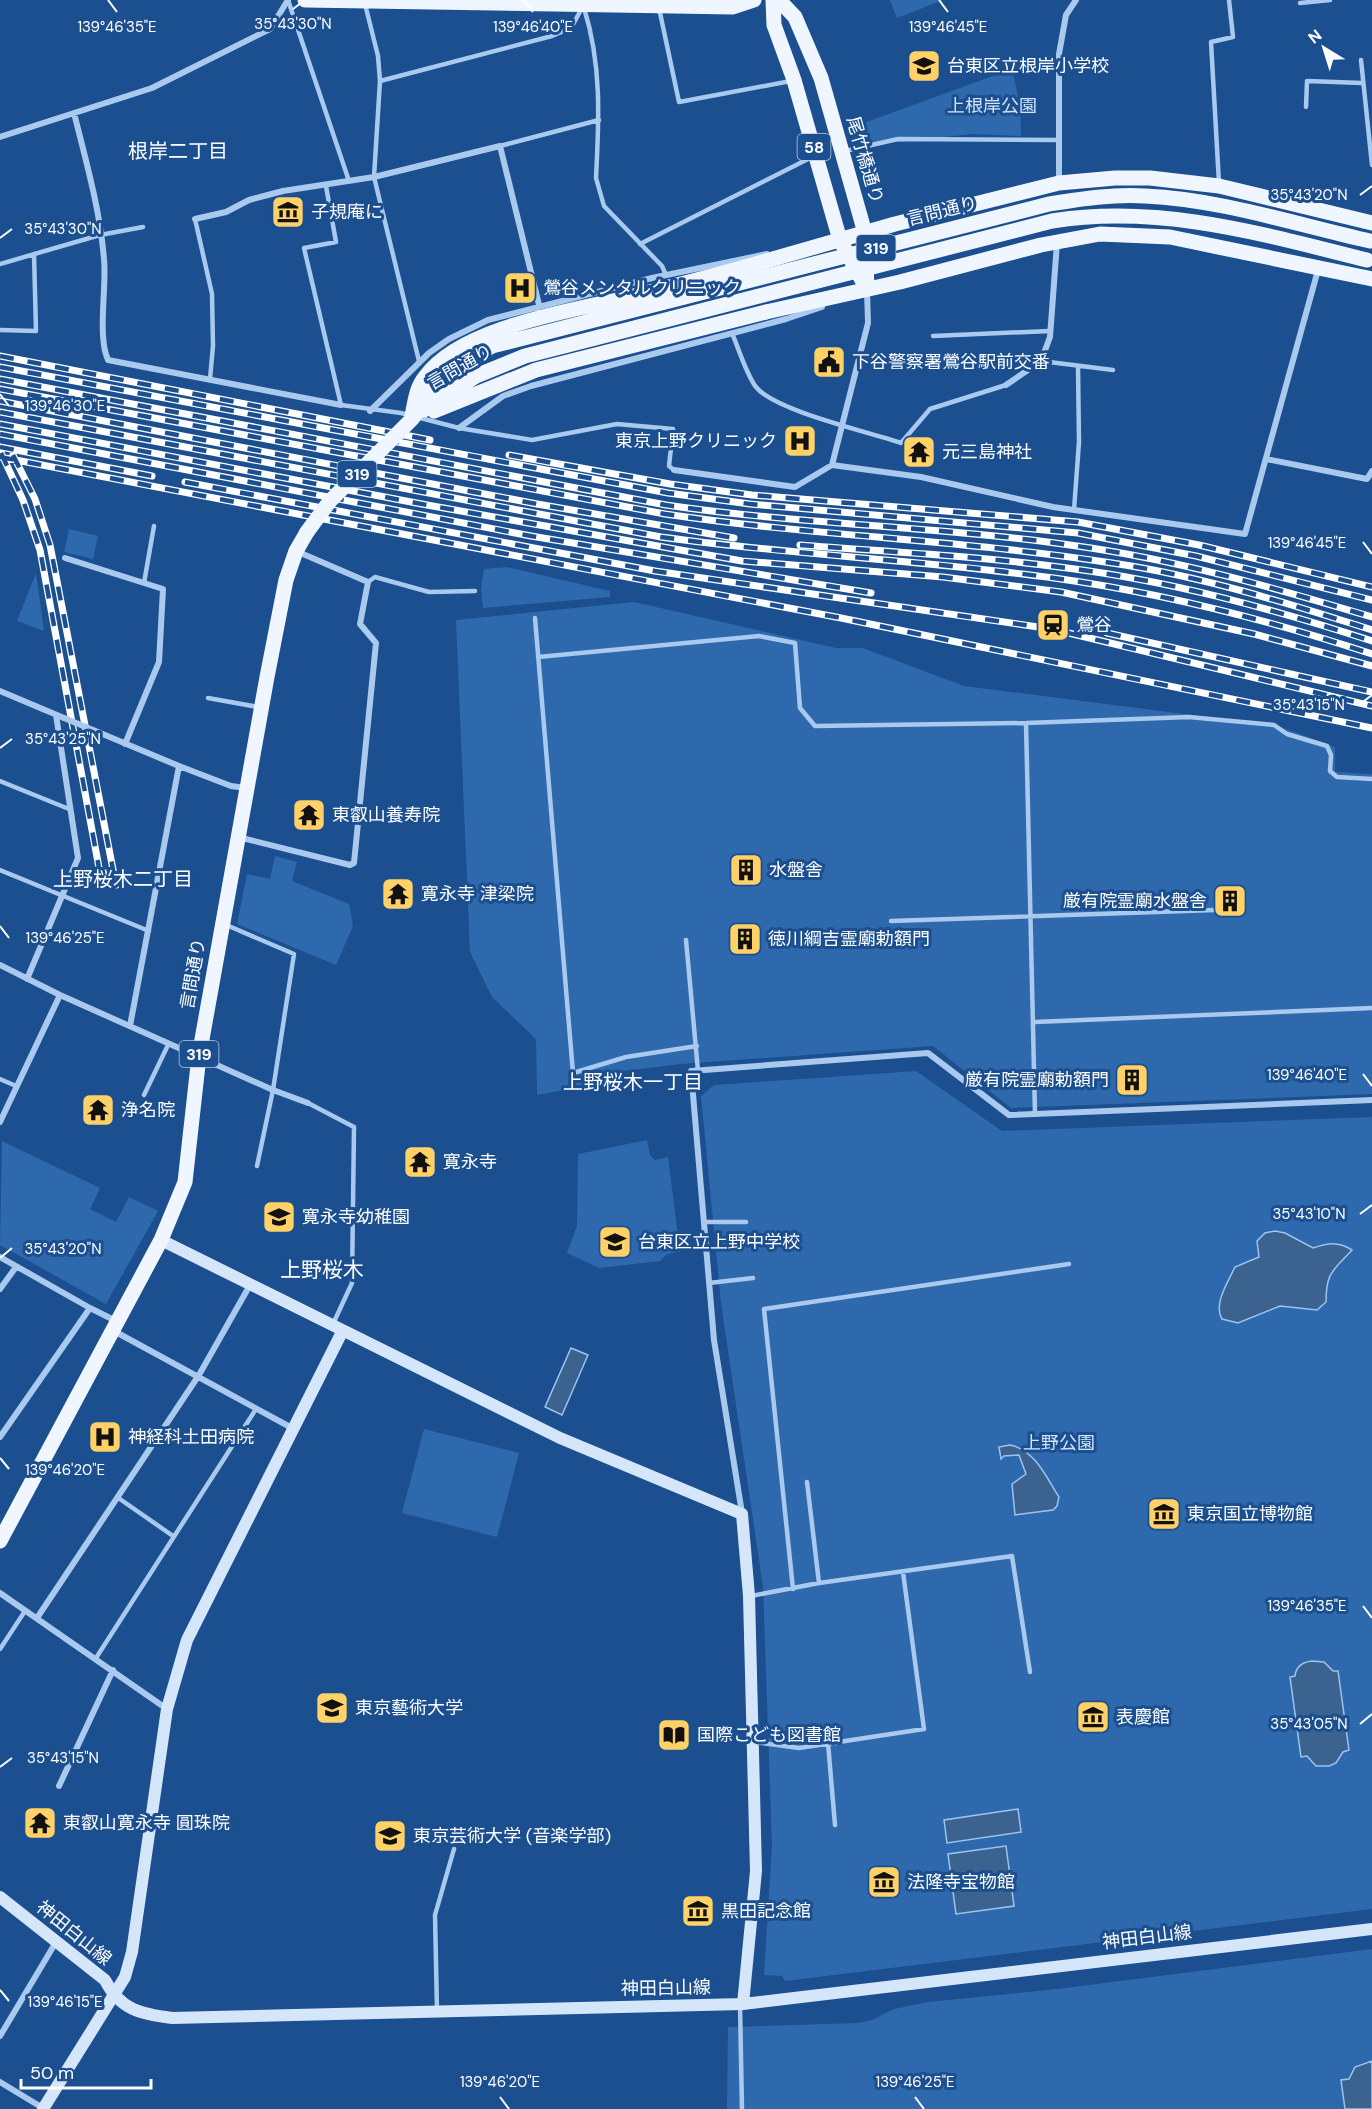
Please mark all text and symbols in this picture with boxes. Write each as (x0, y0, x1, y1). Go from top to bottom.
text: 35°43'30"N (254, 14, 332, 34)
text: 139°46'35"E (77, 17, 157, 37)
text: 139°46'40"E (493, 17, 573, 37)
text: 139°46'45"E (909, 17, 987, 37)
north arrow (1294, 18, 1354, 78)
text: N (1304, 25, 1326, 48)
school or university icon: 台東区立根岸小学校 (906, 48, 942, 84)
place label: 台東区立根岸小学校 (947, 54, 1109, 78)
park label: 上根岸公園 (947, 94, 1037, 118)
street label: 尾竹橋通り (841, 113, 889, 207)
road number: 58 (798, 134, 830, 160)
district label: 根岸二丁目 (128, 138, 228, 164)
text: 35°43'20"N (1271, 185, 1348, 205)
street label: 言問通り (904, 191, 980, 231)
museum icon: 子規庵に (270, 194, 306, 230)
place label: 子規庵に (311, 200, 383, 224)
text: 35°43'30"N (24, 219, 102, 239)
road number: 319 (856, 235, 896, 261)
hospital icon: 鶯谷メンタルクリニック (502, 270, 538, 306)
place label: 鶯谷メンタルクリニック (543, 276, 741, 300)
street label: 言問通り (423, 339, 497, 395)
public building icon: 下谷警察署鶯谷駅前交番 (811, 344, 847, 380)
place label: 下谷警察署鶯谷駅前交番 (852, 350, 1050, 374)
text: 139°46'30"E (25, 396, 105, 416)
hospital icon: 東京上野クリニック (782, 423, 818, 459)
place label: 東京上野クリニック (615, 429, 777, 453)
temple icon: 元三島神社 (901, 434, 937, 470)
place label: 元三島神社 (942, 440, 1032, 464)
road number: 319 (338, 461, 376, 487)
text: 139°46'45"E (1268, 533, 1346, 553)
station icon: 鶯谷 (1035, 607, 1071, 643)
place label: 鶯谷 (1076, 613, 1112, 637)
text: 35°43'15"N (1273, 695, 1345, 715)
text: 35°43'25"N (25, 729, 101, 749)
temple icon: 東叡山養寿院 (291, 797, 327, 833)
place label: 東叡山養寿院 (332, 803, 440, 827)
building icon: 水盤舎 (728, 852, 764, 888)
place label: 水盤舎 (769, 858, 823, 882)
district label: 上野桜木二丁目 (53, 866, 193, 892)
temple icon: 寛永寺 津梁院 (380, 876, 416, 912)
place label: 寛永寺 津梁院 (421, 882, 534, 906)
building icon: 厳有院霊廟水盤舎 (1212, 883, 1248, 919)
place label: 厳有院霊廟水盤舎 (1063, 889, 1207, 913)
building icon: 徳川綱吉霊廟勅額門 (727, 921, 763, 957)
place label: 徳川綱吉霊廟勅額門 (768, 927, 930, 951)
text: 139°46'25"E (26, 928, 104, 948)
street label: 言問通り (175, 936, 211, 1012)
road number: 319 (180, 1041, 218, 1067)
building icon: 厳有院霊廟勅額門 (1114, 1062, 1150, 1098)
text: 139°46'40"E (1267, 1065, 1347, 1085)
place label: 厳有院霊廟勅額門 (965, 1068, 1109, 1092)
district label: 上野桜木一丁目 (563, 1069, 703, 1095)
temple icon: 浄名院 (80, 1092, 116, 1128)
place label: 浄名院 (121, 1098, 175, 1122)
temple icon: 寛永寺 (402, 1144, 438, 1180)
place label: 寛永寺 (443, 1150, 497, 1174)
school or university icon: 寛永寺幼稚園 (261, 1199, 297, 1235)
text: 35°43'10"N (1272, 1204, 1346, 1224)
place label: 寛永寺幼稚園 (302, 1205, 410, 1229)
school or university icon: 台東区立上野中学校 (597, 1224, 633, 1260)
place label: 台東区立上野中学校 (638, 1230, 800, 1254)
text: 35°43'20"N (25, 1239, 102, 1259)
district label: 上野桜木 (280, 1256, 364, 1284)
hospital icon: 神経科土田病院 (87, 1419, 123, 1455)
place label: 神経科土田病院 (128, 1425, 254, 1449)
park label: 上野公園 (1023, 1431, 1095, 1455)
text: 139°46'20"E (25, 1460, 105, 1480)
museum icon: 東京国立博物館 (1146, 1496, 1182, 1532)
place label: 東京国立博物館 (1187, 1502, 1313, 1526)
text: 139°46'35"E (1267, 1596, 1347, 1616)
school or university icon: 東京藝術大学 (314, 1690, 350, 1726)
place label: 東京藝術大学 (355, 1696, 463, 1720)
museum icon: 表慶館 (1075, 1699, 1111, 1735)
place label: 表慶館 (1116, 1705, 1170, 1729)
text: 35°43'05"N (1270, 1714, 1348, 1734)
library icon: 国際こども図書館 (656, 1717, 692, 1753)
place label: 国際こども図書館 (697, 1723, 841, 1747)
text: 35°43'15"N (27, 1748, 99, 1768)
temple icon: 東叡山寛永寺 圓珠院 (22, 1805, 58, 1841)
place label: 東叡山寛永寺 圓珠院 (63, 1811, 230, 1835)
school or university icon: 東京芸術大学 (音楽学部) (372, 1818, 408, 1854)
place label: 東京芸術大学 (音楽学部) (413, 1824, 611, 1848)
museum icon: 法隆寺宝物館 (866, 1864, 902, 1900)
place label: 法隆寺宝物館 (907, 1870, 1015, 1894)
museum icon: 黒田記念館 (680, 1893, 716, 1929)
street label: 神田白山線 (31, 1895, 117, 1971)
place label: 黒田記念館 (721, 1899, 811, 1923)
street label: 神田白山線 (1101, 1920, 1193, 1954)
street label: 神田白山線 (621, 1975, 711, 2001)
text: 139°46'15"E (27, 1992, 103, 2012)
scale bar (21, 2052, 152, 2090)
text: 50 m (30, 2061, 74, 2085)
text: 139°46'20"E (460, 2072, 540, 2092)
text: 139°46'25"E (876, 2072, 954, 2092)

